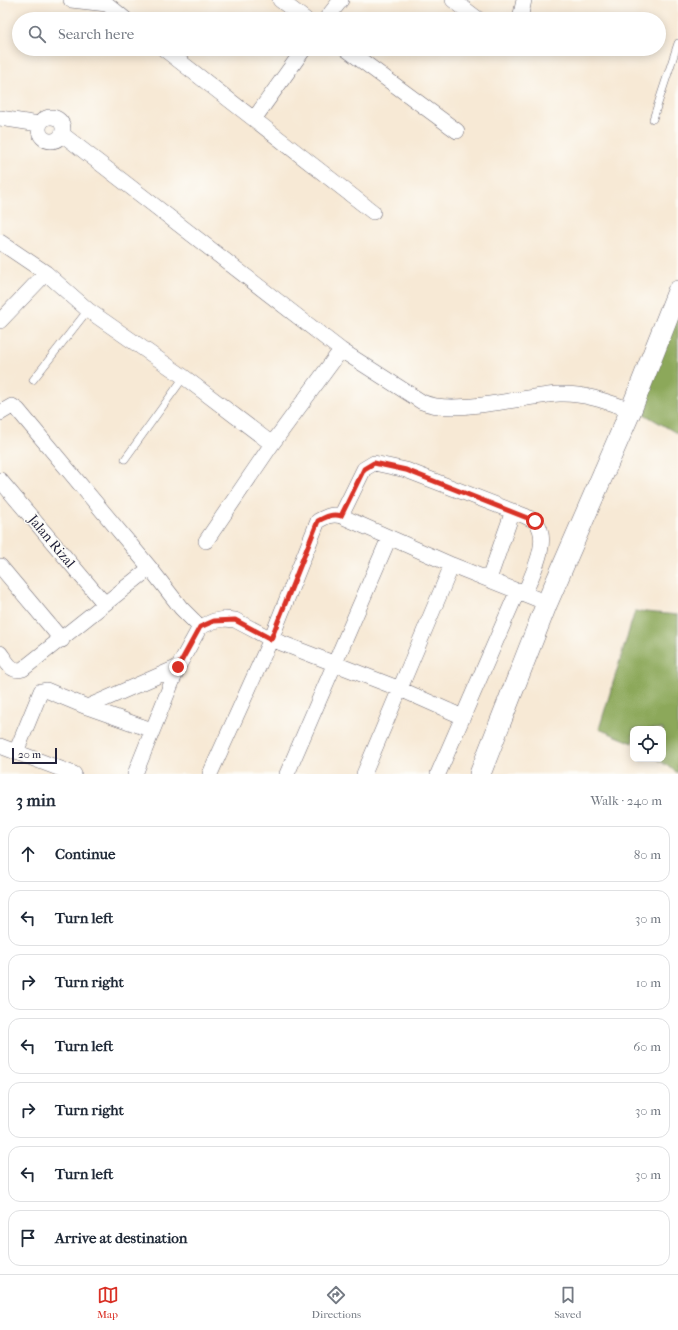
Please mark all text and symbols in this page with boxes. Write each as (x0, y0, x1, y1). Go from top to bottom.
search box (12, 12, 666, 56)
icon: search (26, 23, 48, 45)
text: Search here (58, 25, 134, 43)
street label: Jalan Rizal (24, 511, 79, 571)
route start (526, 512, 544, 530)
route end (169, 658, 187, 676)
map controls (630, 726, 666, 762)
button: locate (630, 726, 666, 762)
scale bar (12, 746, 57, 765)
text: 20 m (18, 748, 41, 761)
text: 3 min (16, 790, 56, 810)
text: Walk · 240 m (590, 793, 662, 808)
icon: ahead (17, 843, 39, 865)
text: Continue (55, 845, 115, 863)
text: 80 m (634, 847, 661, 862)
icon: left (17, 907, 39, 929)
text: Turn left (55, 909, 113, 927)
text: 30 m (635, 911, 661, 926)
icon: right (17, 971, 39, 993)
text: Turn right (55, 973, 124, 991)
text: 10 m (636, 975, 661, 990)
icon: left (17, 1035, 39, 1057)
text: Turn left (55, 1037, 113, 1055)
text: 60 m (633, 1039, 661, 1054)
icon: right (17, 1099, 39, 1121)
text: Turn right (55, 1101, 124, 1119)
text: 30 m (635, 1103, 661, 1118)
icon: left (17, 1163, 39, 1185)
text: Turn left (55, 1165, 113, 1183)
text: 30 m (635, 1167, 661, 1182)
icon: arrive (17, 1227, 39, 1249)
text: Arrive at destination (55, 1229, 187, 1247)
tab: Map (97, 1284, 119, 1321)
tab: Directions (312, 1284, 361, 1321)
tab: Saved (554, 1284, 581, 1321)

